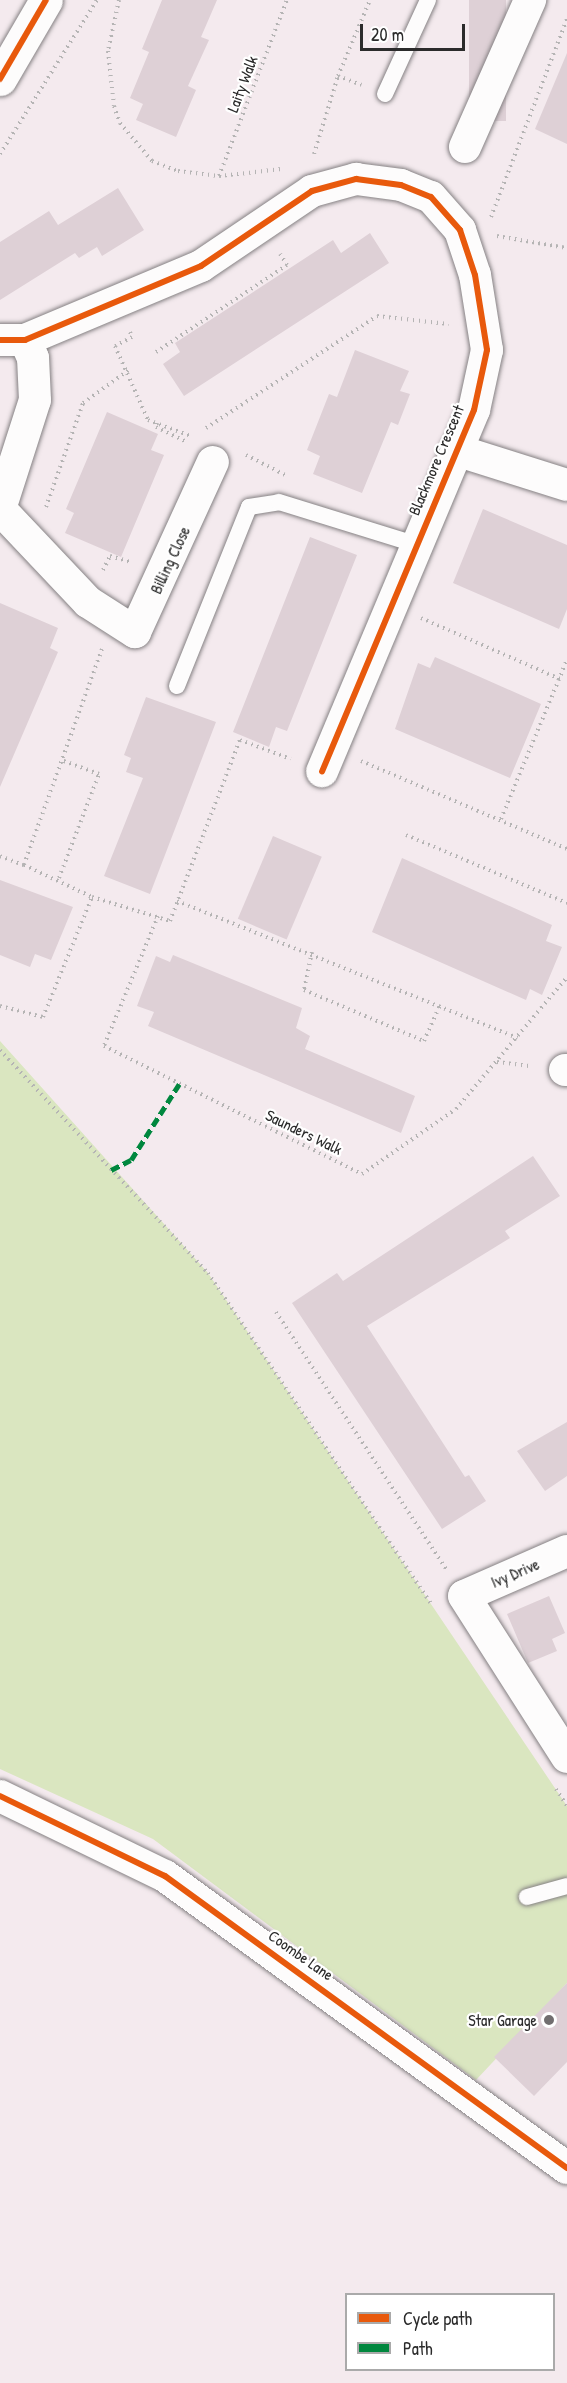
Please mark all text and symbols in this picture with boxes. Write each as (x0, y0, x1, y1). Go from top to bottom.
scale bar (363, 12, 468, 50)
text: 20 m (371, 22, 404, 47)
street label: Laity Walk (223, 53, 261, 115)
street label: Blackmore Crescent (404, 402, 468, 518)
street label: Billing Close (146, 523, 194, 597)
street label: Saunders Walk (263, 1105, 345, 1159)
street label: Ivy Drive (488, 1554, 542, 1592)
street label: Coombe Lane (265, 1926, 337, 1984)
place label: Star Garage (468, 2010, 537, 2030)
marker: Star Garage (542, 2013, 556, 2027)
legend (345, 2293, 555, 2371)
text: Cycle path (403, 2306, 472, 2331)
text: Path (403, 2336, 432, 2361)

